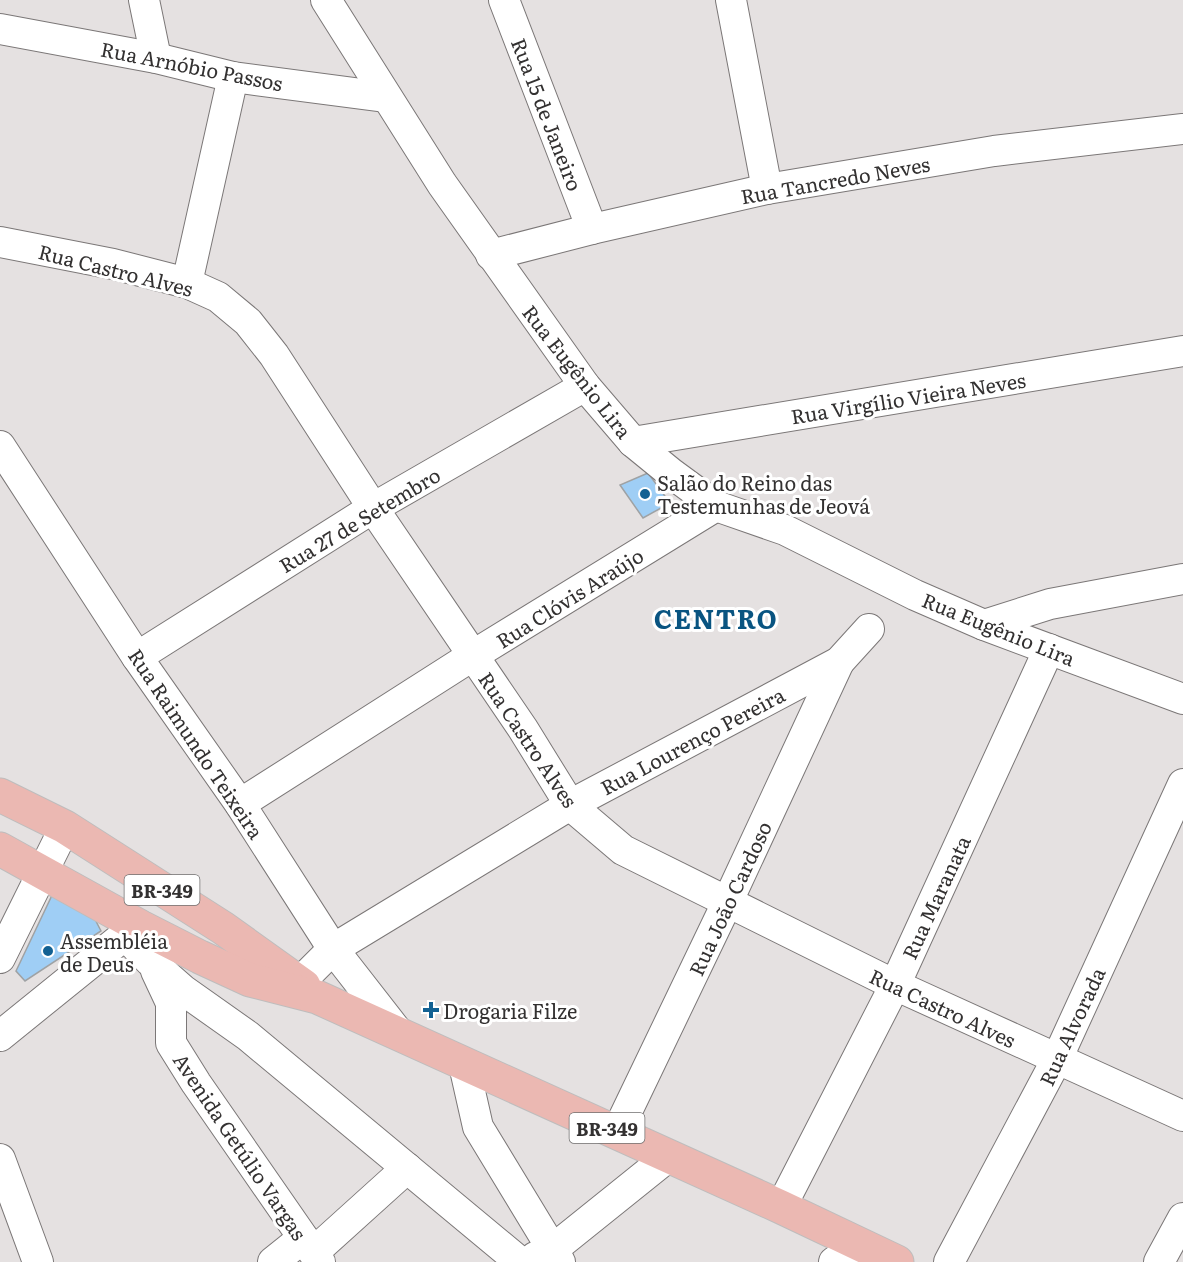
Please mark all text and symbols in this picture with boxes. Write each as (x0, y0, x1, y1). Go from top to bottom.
street label: Rua Arnóbio Passos (98, 33, 286, 97)
street label: Rua 15 de Janeiro (505, 33, 591, 195)
street label: Rua Tancredo Neves (738, 148, 932, 210)
street label: Rua Castro Alves (36, 235, 196, 303)
street label: Rua Eugênio Lira (516, 298, 640, 444)
street label: Rua Virgílio Vieira Neves (788, 364, 1028, 430)
street label: Rua 27 de Setembro (273, 459, 445, 579)
place label: Salão do Reino das Testemunhas de Jeová (657, 467, 870, 520)
marker: Salão do Reino das Testemunhas de Jeová (638, 487, 652, 501)
street label: Rua Clóvis Araújo (489, 540, 649, 654)
street label: Rua Eugênio Lira (918, 584, 1080, 672)
district label: CENTRO (654, 598, 778, 637)
street label: Rua Raimundo Teixeira (122, 642, 272, 844)
street label: Rua Castro Alves (472, 665, 586, 813)
street label: Rua Lourenço Pereira (594, 679, 790, 801)
street label: Rua João Cardoso (680, 816, 778, 980)
street label: Rua Maranata (893, 830, 977, 964)
road number: BR-349 (124, 875, 200, 905)
place label: Assembléia de Deus (60, 925, 168, 978)
marker: Assembléia de Deus (41, 944, 55, 958)
street label: Rua Castro Alves (865, 960, 1021, 1054)
street label: Rua Alvorada (1030, 962, 1112, 1090)
place label: Drogaria Filze (443, 995, 577, 1025)
marker: Drogaria Filze (424, 1003, 438, 1017)
street label: Avenida Getúlio Vargas (167, 1046, 315, 1246)
road number: BR-349 (570, 1113, 644, 1143)

